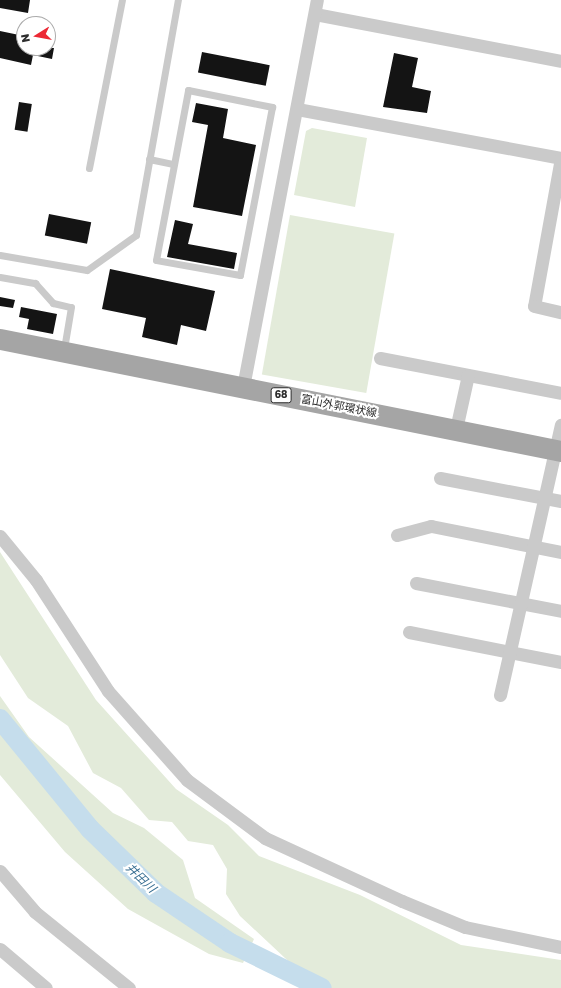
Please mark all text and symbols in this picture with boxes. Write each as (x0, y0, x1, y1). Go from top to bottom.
north arrow (16, 16, 56, 56)
text: N (18, 33, 32, 44)
road number: 68 (270, 387, 292, 403)
street label: 富山外郭環状線 (300, 392, 378, 420)
water label: 井田川 (123, 860, 159, 896)

